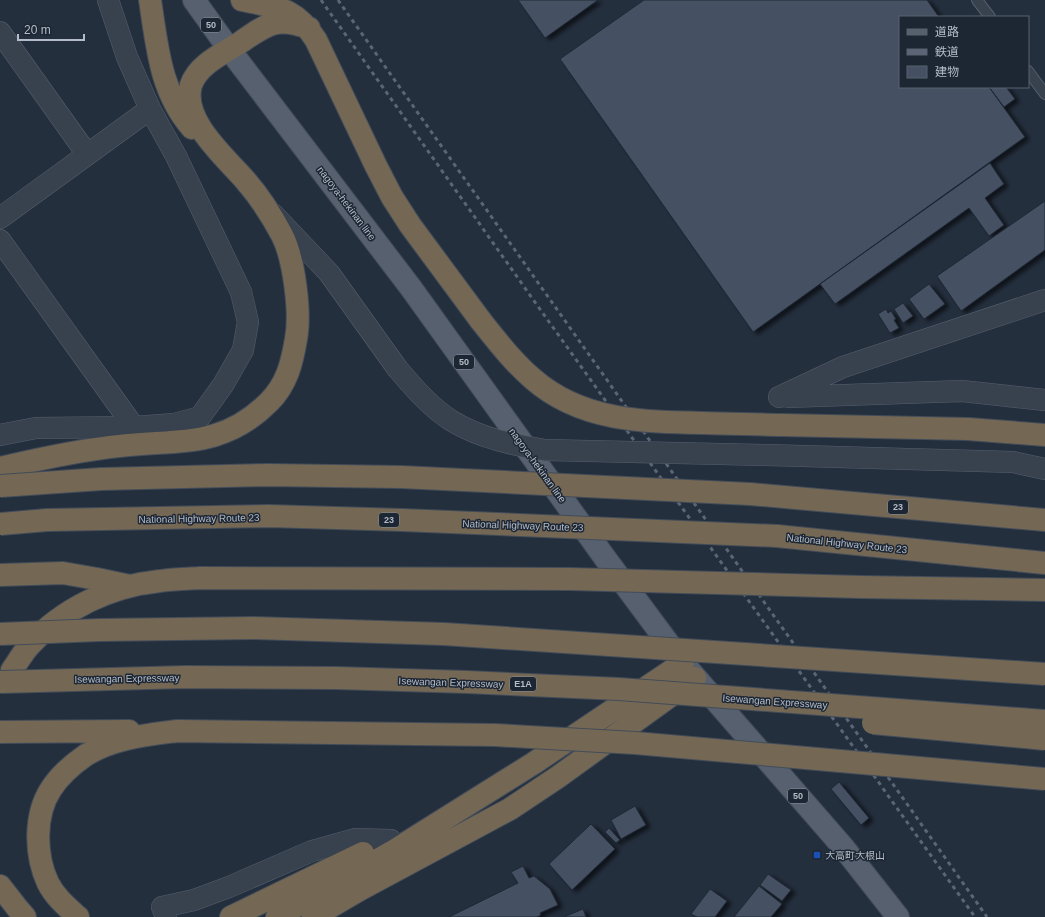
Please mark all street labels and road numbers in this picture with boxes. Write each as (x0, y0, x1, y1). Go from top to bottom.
road number: 50 (201, 18, 221, 32)
street label: nagoya-hekinan line (315, 164, 378, 243)
road number: 50 (454, 355, 474, 369)
street label: nagoya-hekinan line (507, 426, 569, 505)
road number: 23 (888, 500, 908, 514)
street label: National Highway Route 23 (138, 512, 260, 525)
road number: 23 (379, 513, 399, 527)
street label: National Highway Route 23 (462, 518, 584, 533)
street label: National Highway Route 23 (786, 532, 908, 555)
street label: Isewangan Expressway (74, 672, 180, 685)
street label: Isewangan Expressway (398, 675, 504, 690)
road number: E1A (510, 677, 536, 691)
street label: Isewangan Expressway (722, 692, 828, 711)
road number: 50 (788, 789, 808, 803)

